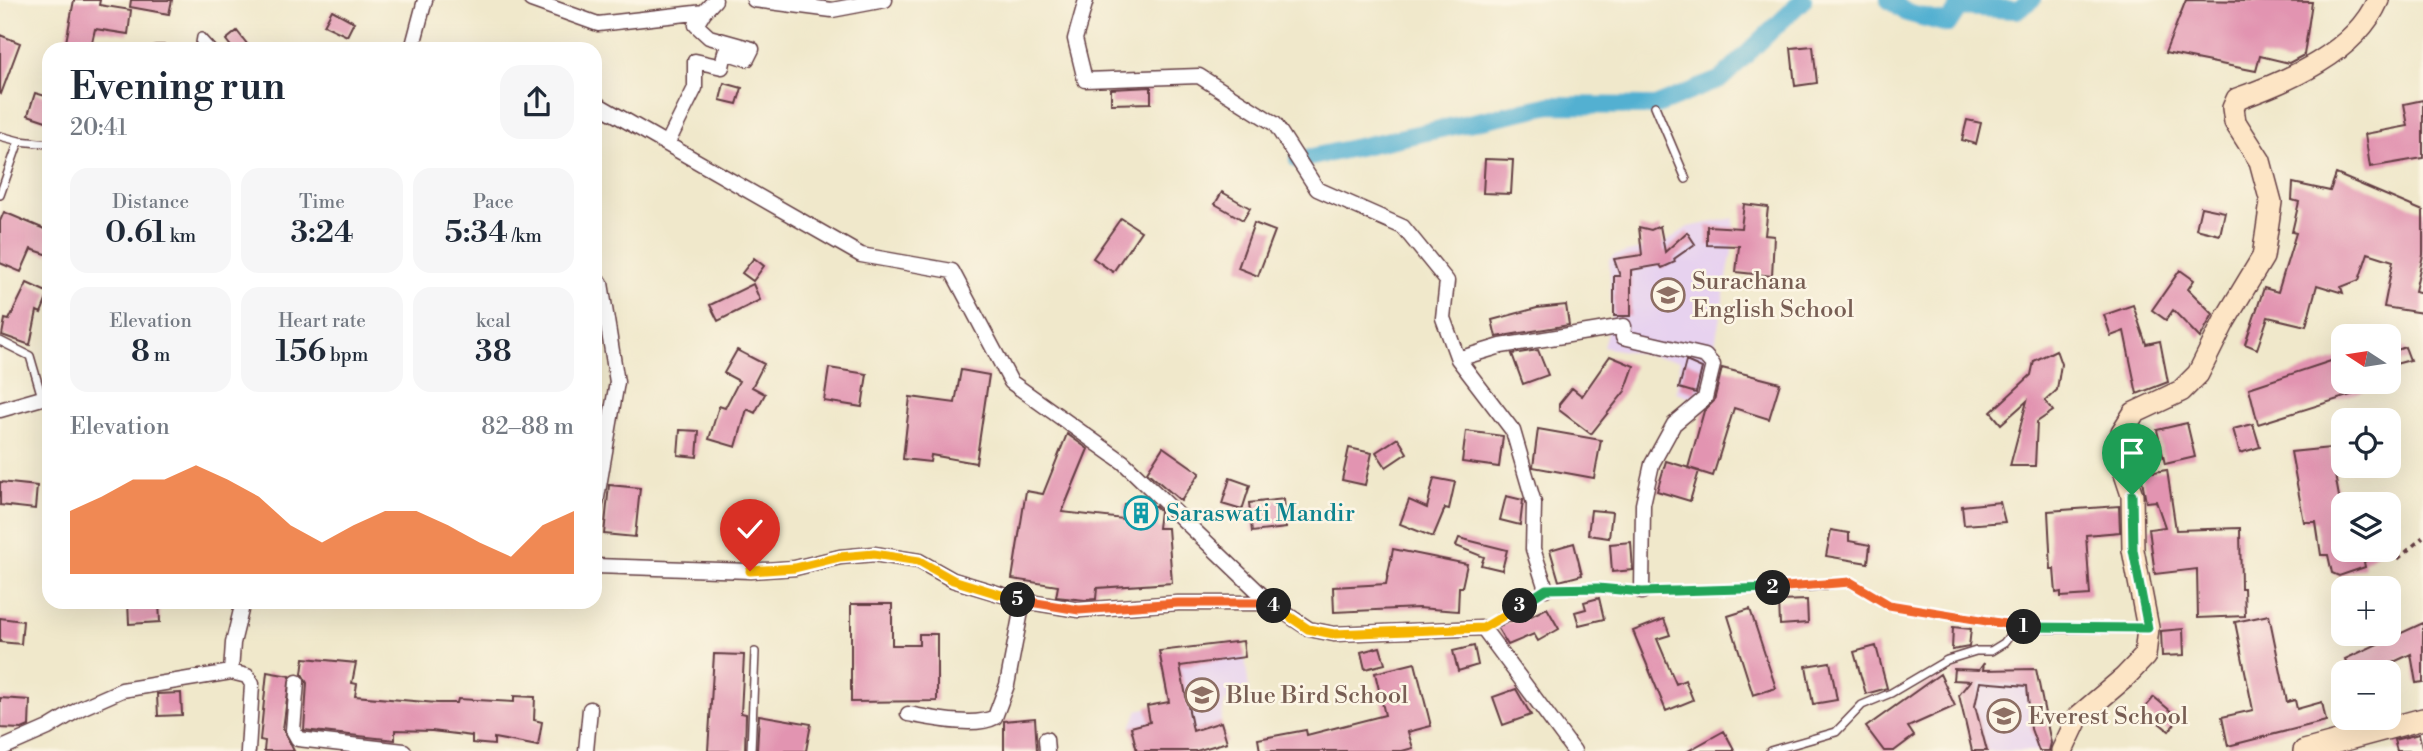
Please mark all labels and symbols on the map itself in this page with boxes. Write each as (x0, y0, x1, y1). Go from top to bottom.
place label: Surachana English School (1692, 267, 1854, 325)
school or university icon: Surachana English School (1649, 276, 1687, 314)
north arrow (2331, 324, 2401, 394)
pin (2102, 423, 2162, 495)
building icon: Saraswati Mandir (1122, 494, 1160, 532)
pin (720, 499, 780, 571)
place label: Saraswati Mandir (1166, 499, 1355, 529)
pin: 2 (1756, 570, 1790, 606)
pin: 5 (1000, 582, 1036, 618)
pin: 4 (1256, 588, 1292, 624)
pin: 3 (1502, 588, 1538, 624)
pin: 1 (2007, 610, 2042, 644)
school or university icon: Blue Bird School (1183, 676, 1221, 714)
place label: Blue Bird School (1225, 681, 1408, 711)
school or university icon: Everest School (1985, 697, 2023, 735)
place label: Everest School (2028, 702, 2188, 732)

